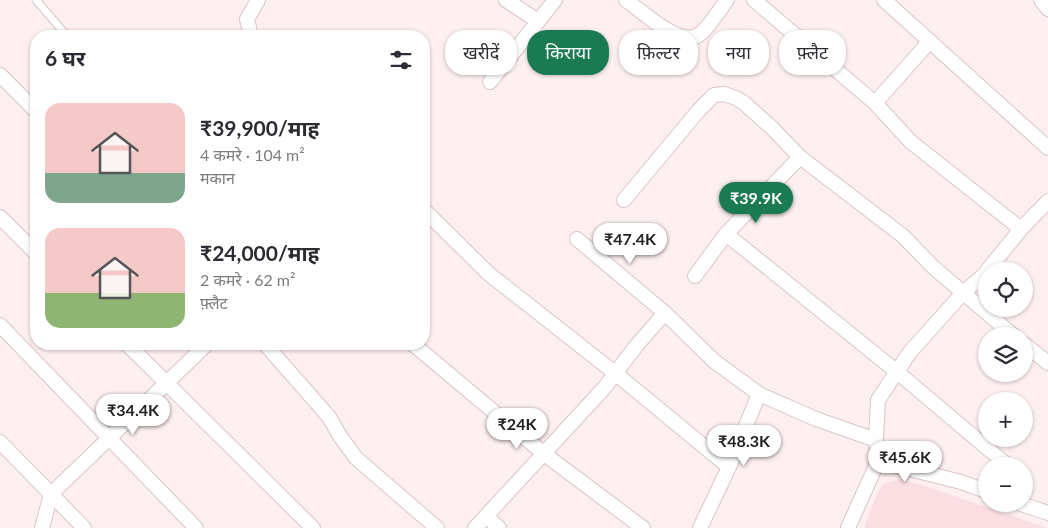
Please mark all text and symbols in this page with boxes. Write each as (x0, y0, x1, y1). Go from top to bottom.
chip: खरीदें (445, 30, 517, 75)
chip: किराया (527, 30, 609, 75)
chip: फ़िल्टर (619, 30, 698, 75)
chip: नया (708, 30, 769, 75)
chip: फ़्लैट (779, 30, 846, 75)
text: 6 घर (45, 45, 85, 70)
icon: filters (387, 46, 415, 74)
text: ₹39,900/माह (200, 115, 320, 140)
icon: home (85, 123, 145, 183)
text: 4 कमरे · 104 m² (200, 145, 305, 164)
text: मकान (200, 168, 235, 187)
pin: ₹39.9K (715, 182, 797, 224)
text: ₹39.9K (730, 188, 782, 207)
pin: ₹47.4K (589, 222, 671, 265)
text: ₹47.4K (604, 229, 656, 248)
text: ₹24,000/माह (200, 240, 320, 265)
icon: home (85, 248, 145, 308)
map controls (978, 262, 1033, 512)
button: locate (978, 262, 1033, 317)
text: 2 कमरे · 62 m² (200, 270, 295, 289)
text: फ़्लैट (200, 293, 228, 312)
button: layers (978, 327, 1033, 382)
button: + (978, 392, 1033, 447)
pin: ₹34.4K (92, 394, 174, 436)
text: ₹34.4K (107, 400, 159, 419)
pin: ₹24K (487, 408, 547, 450)
text: ₹24K (498, 414, 536, 433)
pin: ₹48.3K (703, 424, 785, 467)
text: ₹48.3K (718, 431, 770, 450)
pin: ₹45.6K (864, 440, 946, 483)
text: ₹45.6K (879, 447, 931, 466)
button: − (978, 457, 1033, 512)

